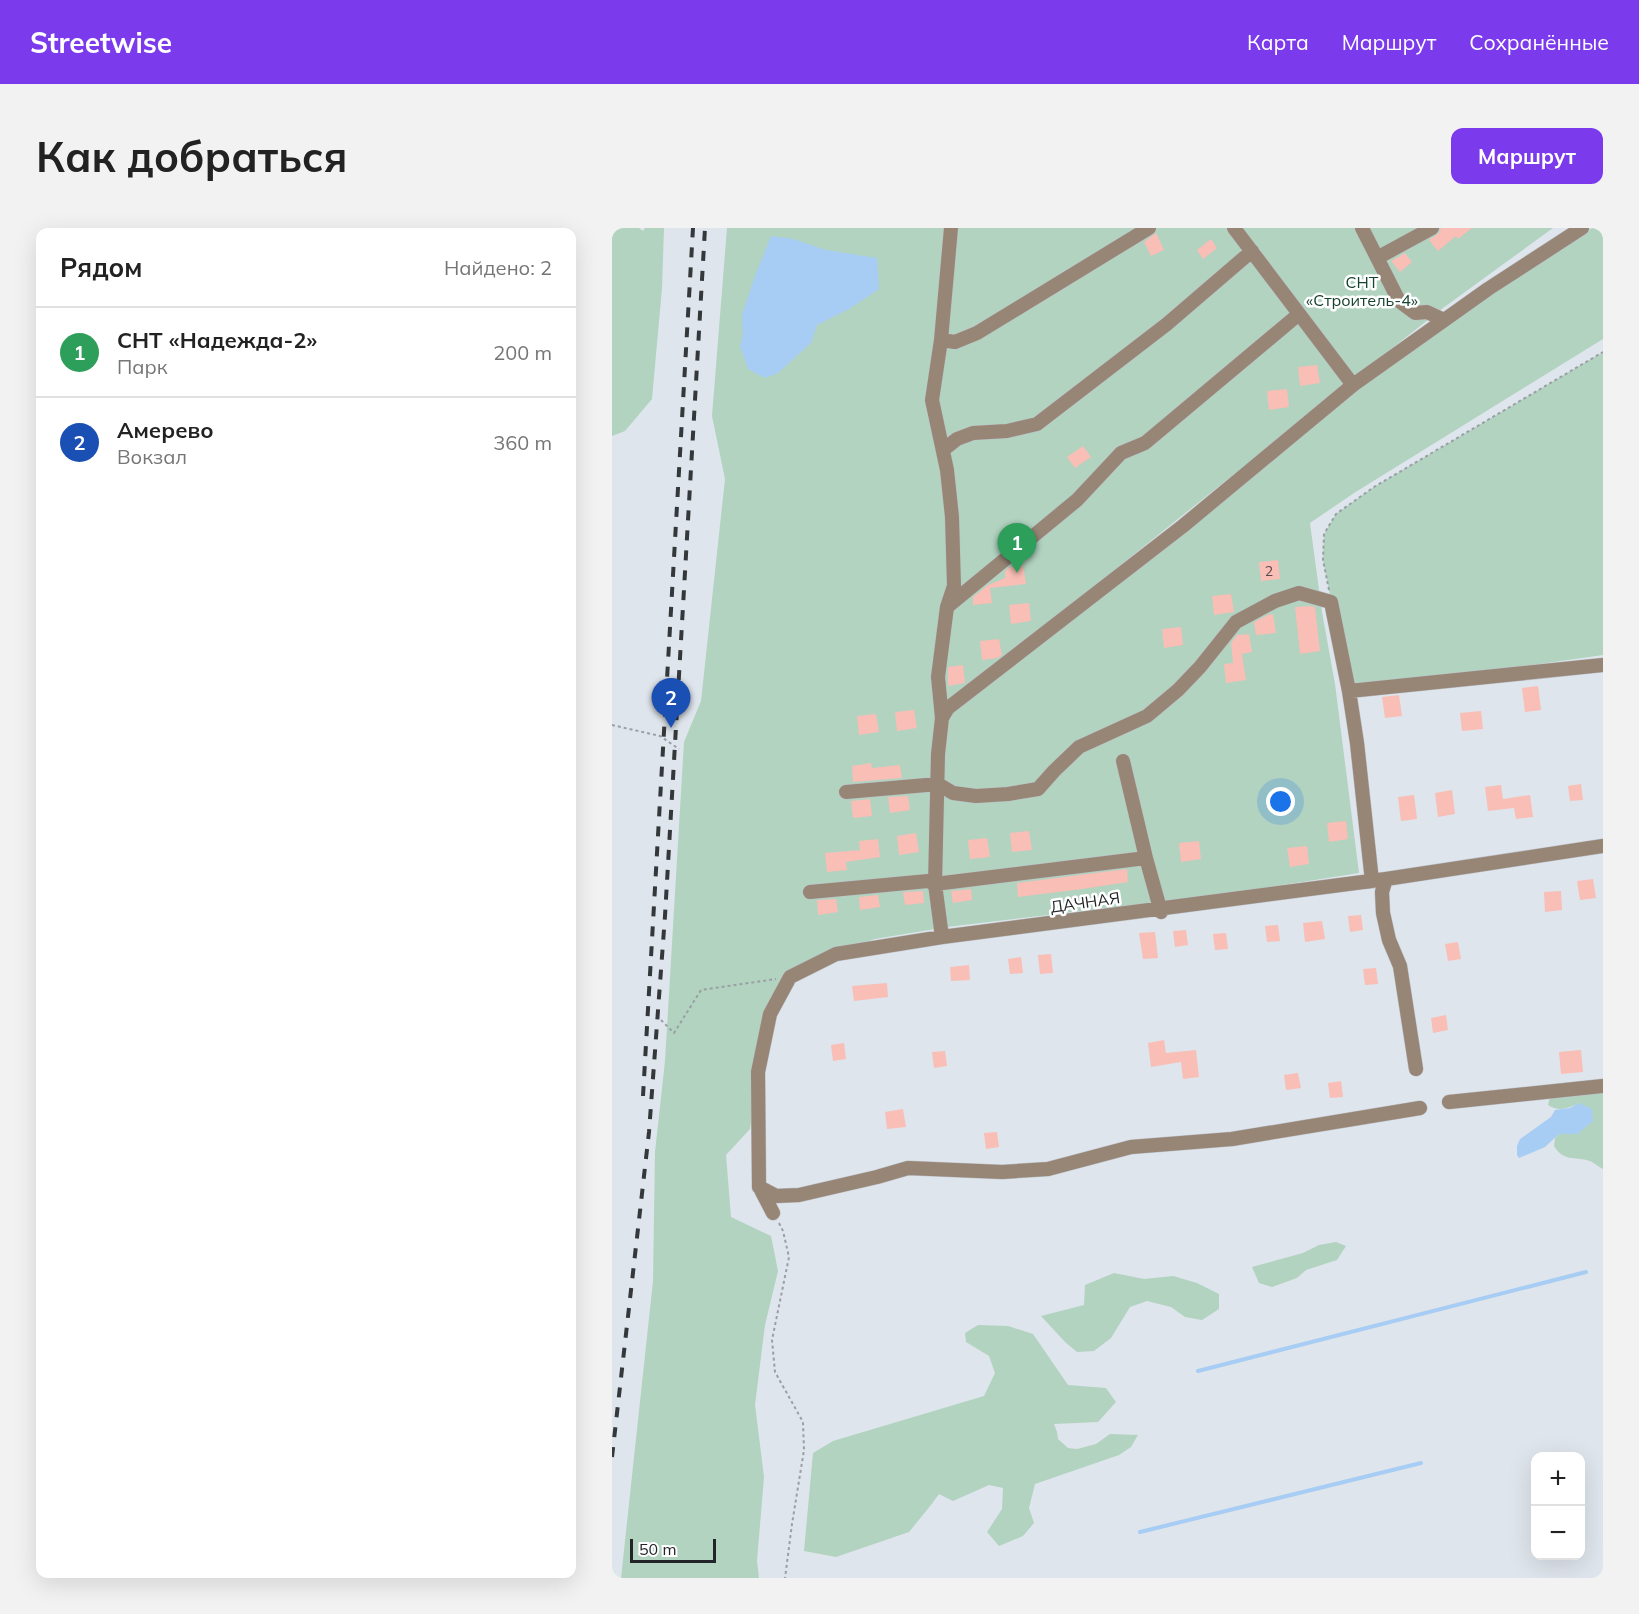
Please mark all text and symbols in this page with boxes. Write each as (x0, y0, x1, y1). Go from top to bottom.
text: Streetwise (30, 25, 172, 60)
text: Карта (1247, 29, 1309, 55)
text: Маршрут (1342, 29, 1436, 55)
text: Сохранённые (1469, 29, 1609, 55)
button: Маршрут (1451, 128, 1603, 184)
text: Как добраться (36, 130, 348, 183)
text: Рядом (60, 251, 143, 284)
text: Найдено: 2 (444, 255, 552, 280)
park label: СНТ «Строитель-4» (1306, 272, 1418, 310)
text: СНТ «Надежда-2» (117, 326, 317, 354)
text: 1 (74, 340, 86, 365)
text: 200 m (493, 340, 552, 365)
text: Парк (117, 354, 167, 379)
text: Амерево (117, 416, 214, 444)
text: 2 (74, 430, 86, 455)
text: 360 m (493, 430, 552, 455)
text: Вокзал (117, 444, 187, 469)
pin: 1 (998, 524, 1036, 573)
house number: 2 (1265, 562, 1273, 580)
pin: 2 (652, 678, 690, 728)
your location (1266, 787, 1295, 816)
street label: ДАЧНАЯ (1049, 887, 1121, 917)
map controls (1531, 1452, 1585, 1560)
button: + (1531, 1452, 1585, 1506)
button: − (1531, 1506, 1585, 1560)
scale bar (630, 1536, 716, 1564)
text: 50 m (639, 1539, 676, 1559)

